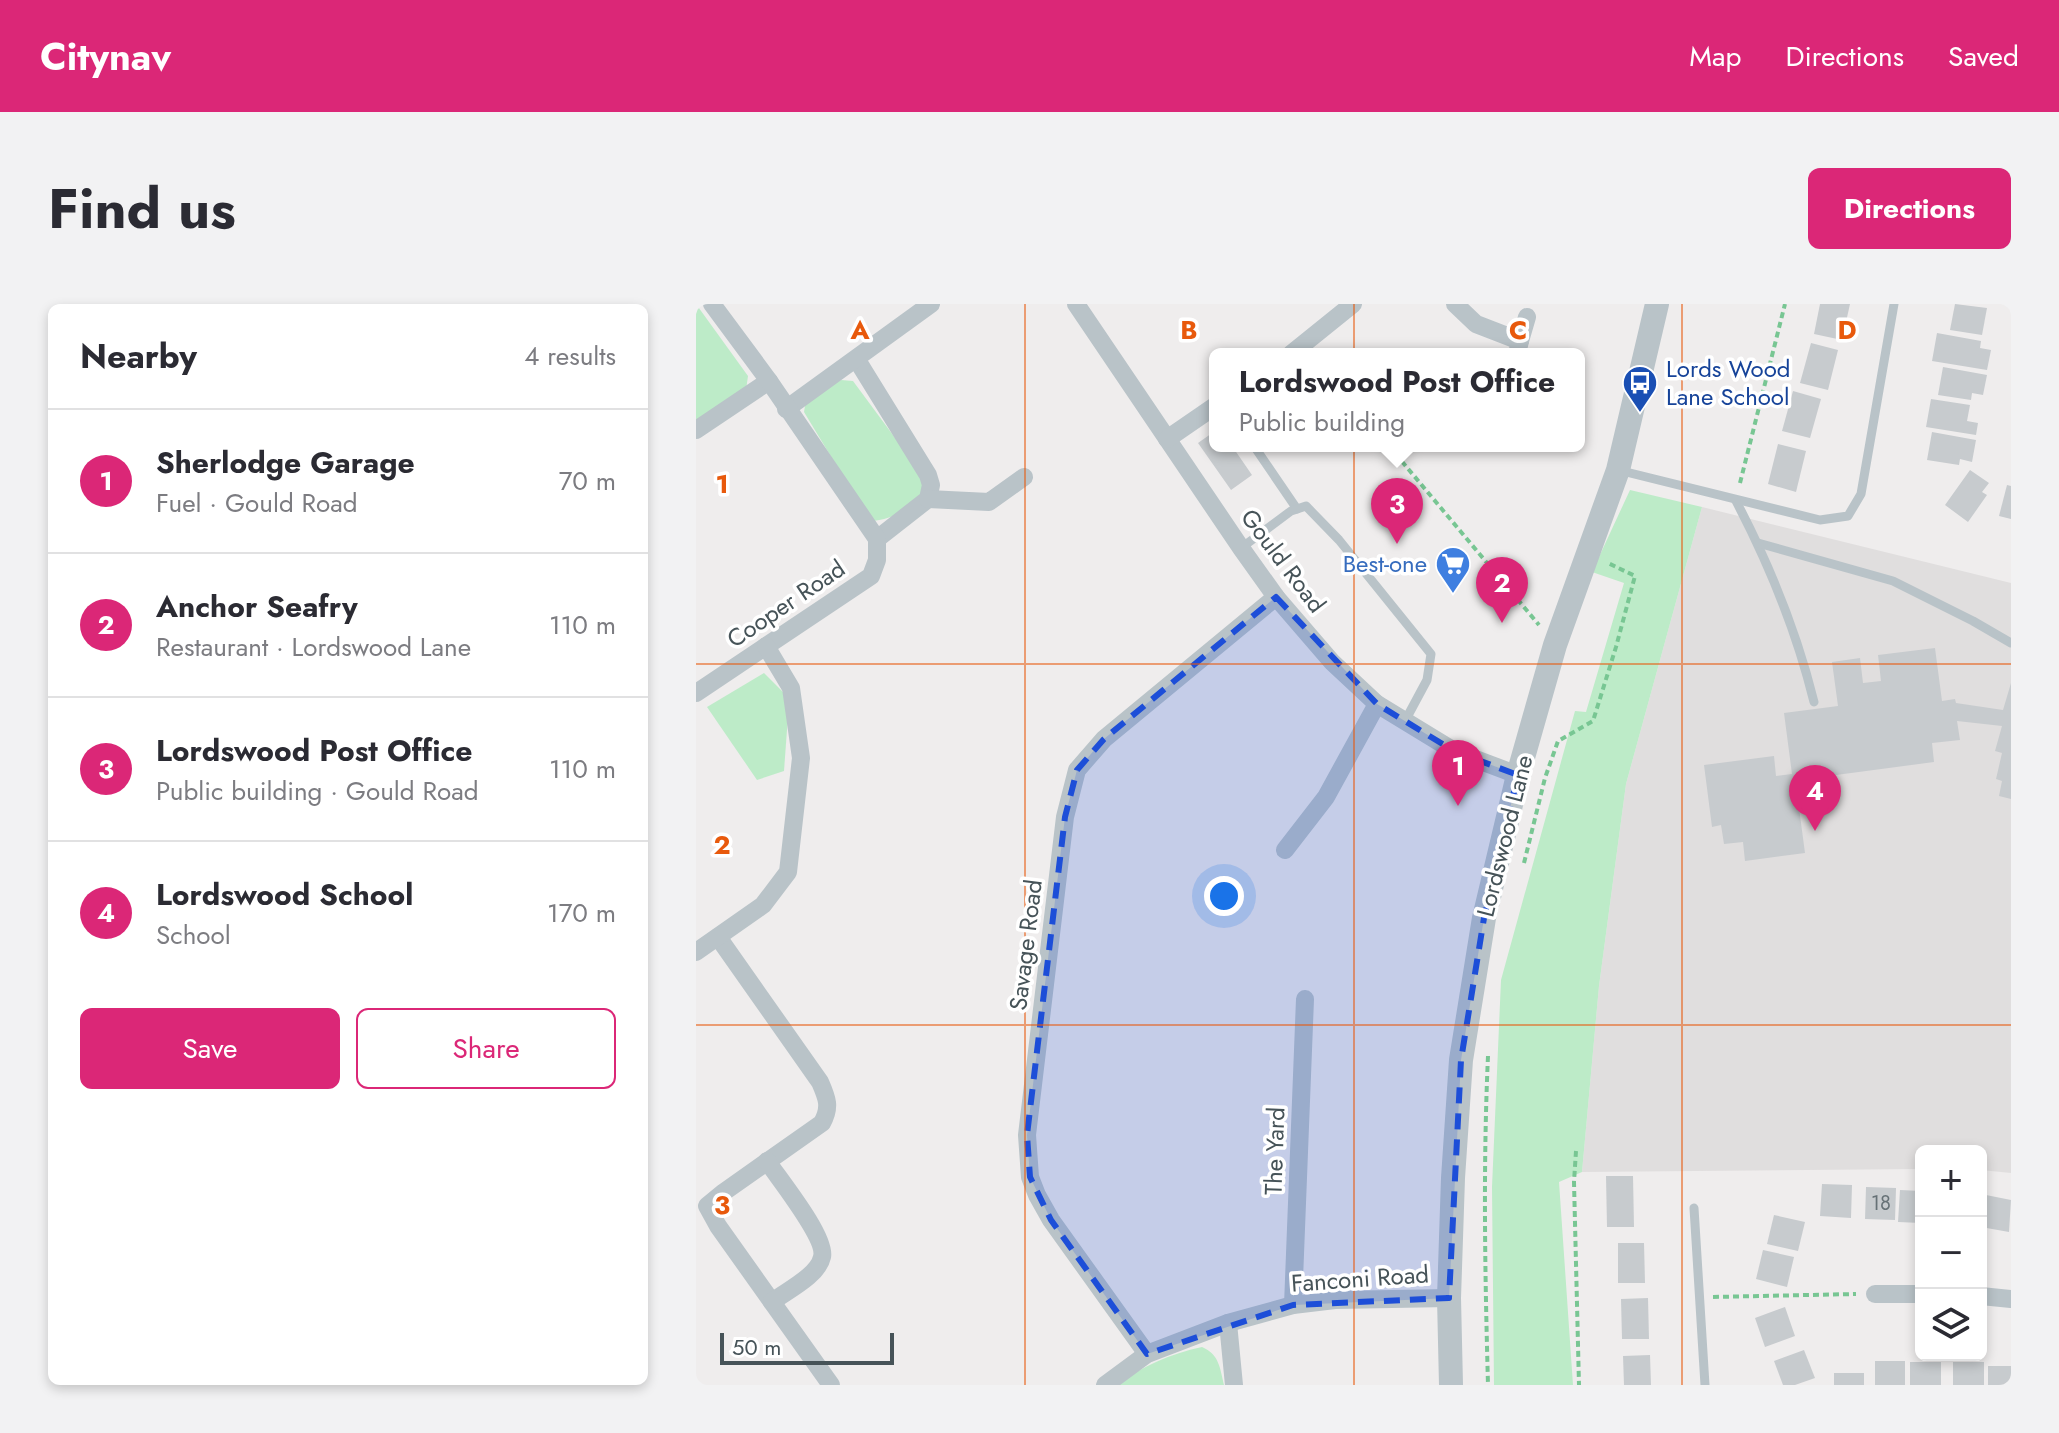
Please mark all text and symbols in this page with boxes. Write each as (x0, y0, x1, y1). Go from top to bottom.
text: Citynav (40, 29, 171, 84)
text: Map (1689, 36, 1741, 77)
text: Directions (1785, 36, 1904, 77)
text: Saved (1948, 36, 2019, 77)
text: Find us (48, 168, 236, 249)
button: Directions (1808, 168, 2011, 249)
text: A (849, 311, 870, 349)
text: B (1180, 311, 1198, 349)
text: C (1509, 311, 1527, 349)
text: D (1837, 311, 1857, 349)
text: Nearby (80, 332, 197, 381)
text: 4 results (524, 337, 616, 375)
popup (1209, 348, 1585, 452)
place label: Lords Wood Lane School (1666, 351, 1790, 414)
text: Lordswood Post Office (1239, 360, 1555, 403)
bus stop icon: Lords Wood Lane School (1621, 364, 1659, 414)
text: Public building (1239, 403, 1405, 441)
text: Sherlodge Garage (156, 441, 415, 484)
text: 1 (99, 462, 113, 500)
text: 70 m (559, 462, 616, 500)
text: 1 (715, 465, 729, 503)
pin: 3 (1371, 478, 1423, 544)
text: Fuel · Gould Road (156, 484, 358, 522)
street label: Gould Road (1233, 501, 1334, 620)
supermarket icon: Best-one (1434, 545, 1472, 595)
place label: Best-one (1343, 546, 1427, 581)
street label: Cooper Road (720, 551, 852, 656)
pin: 2 (1476, 557, 1528, 623)
text: Anchor Seafry (156, 585, 358, 628)
text: 2 (97, 606, 115, 644)
text: 110 m (549, 606, 616, 644)
text: Restaurant · Lordswood Lane (156, 628, 471, 666)
text: Lordswood Post Office (156, 729, 472, 772)
pin: 1 (1432, 740, 1484, 806)
text: 3 (98, 750, 114, 788)
text: 110 m (549, 750, 616, 788)
street label: Lordswood Lane (1467, 751, 1542, 921)
pin: 4 (1789, 765, 1841, 831)
text: Public building · Gould Road (156, 772, 479, 810)
text: 2 (713, 826, 731, 864)
text: Lordswood School (156, 873, 413, 916)
your location (1204, 876, 1244, 916)
street label: Savage Road (1000, 877, 1051, 1012)
text: 4 (97, 894, 115, 932)
text: 170 m (547, 894, 616, 932)
text: School (156, 916, 231, 954)
button: Save (80, 1008, 340, 1089)
button: Share (356, 1008, 616, 1089)
street label: The Yard (1255, 1106, 1294, 1195)
map controls (1915, 1145, 1987, 1361)
button: + (1915, 1145, 1987, 1217)
text: 3 (714, 1186, 730, 1224)
house number: 18 (1871, 1189, 1891, 1218)
button: − (1915, 1217, 1987, 1289)
street label: Fanconi Road (1290, 1256, 1430, 1301)
button: layers (1915, 1289, 1987, 1361)
scale bar (720, 1329, 894, 1365)
text: 50 m (732, 1331, 781, 1363)

